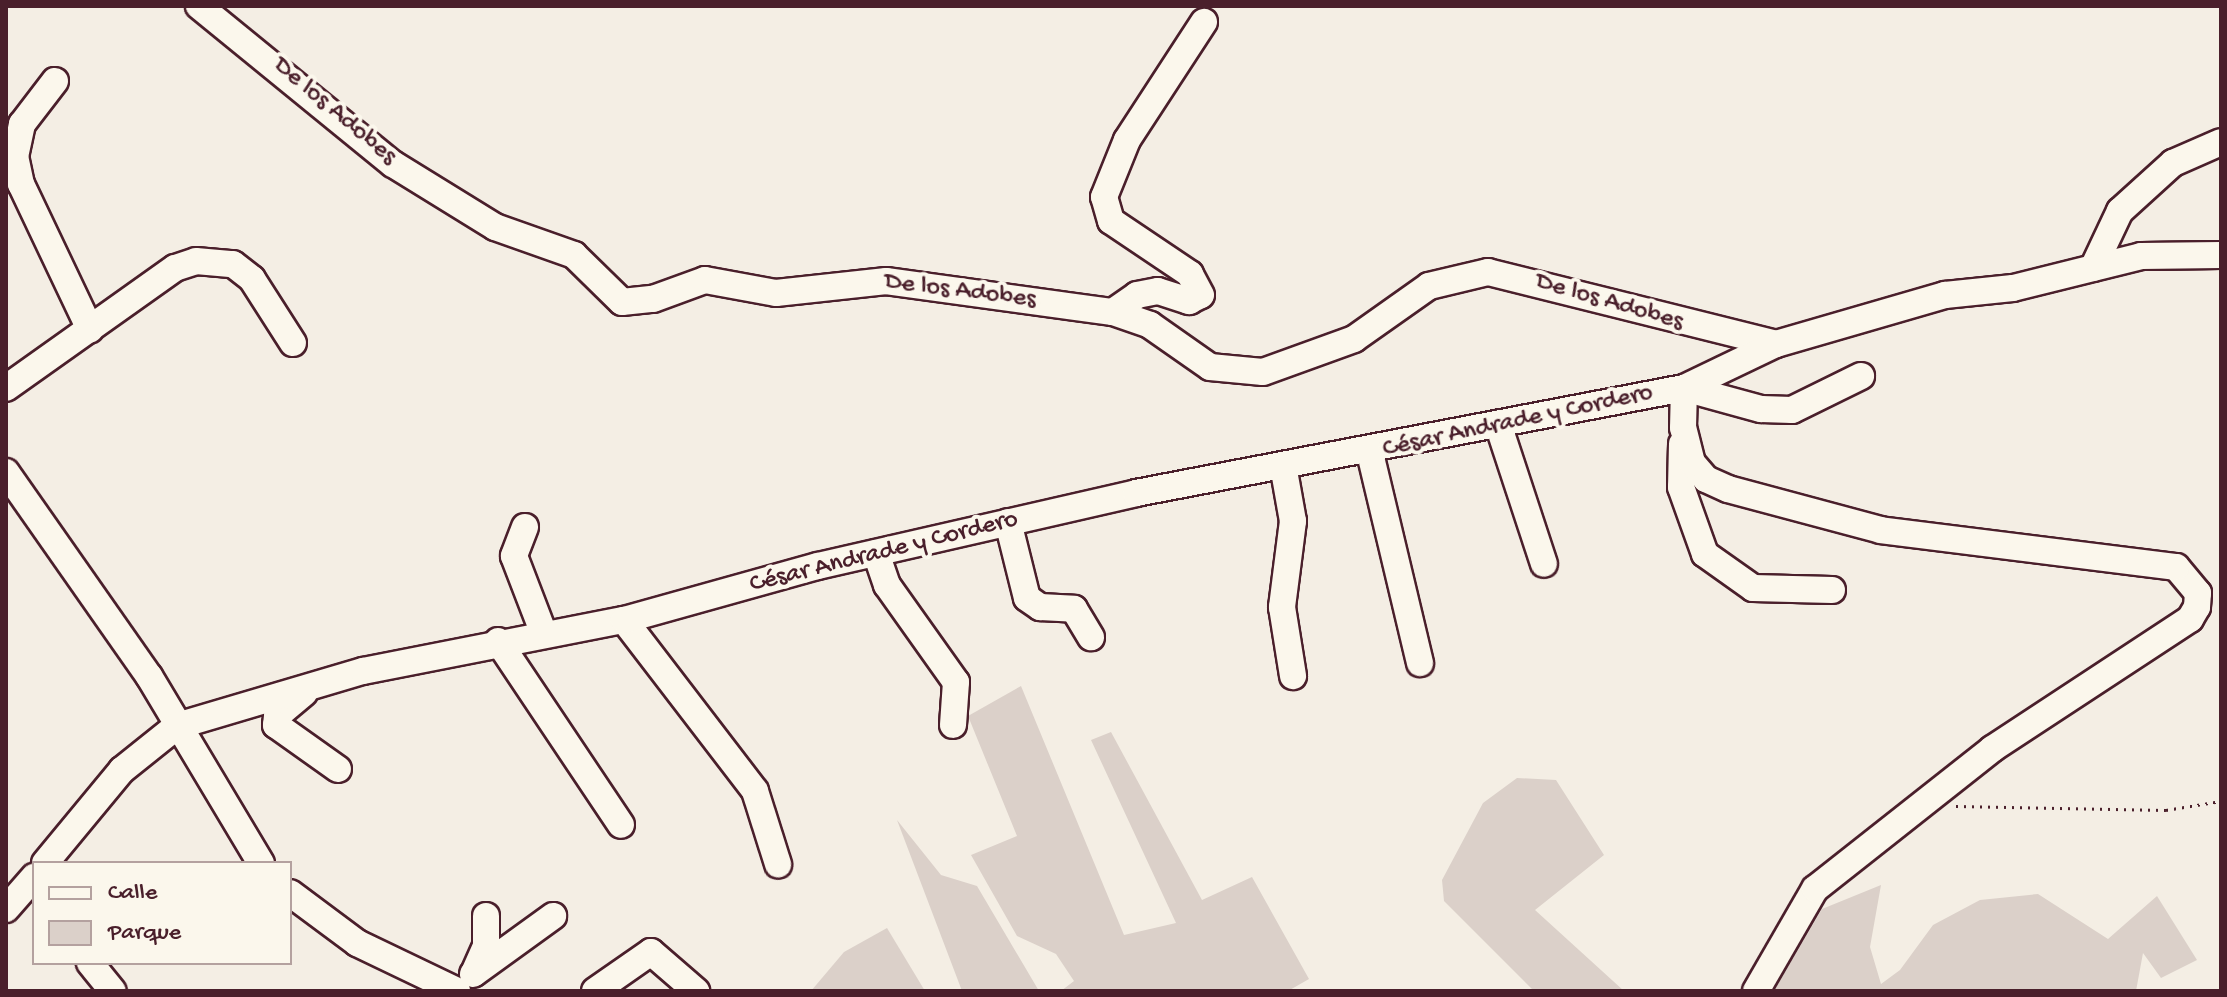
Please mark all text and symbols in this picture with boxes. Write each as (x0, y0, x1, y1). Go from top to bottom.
street label: De los Adobes (266, 51, 402, 173)
street label: De los Adobes (883, 267, 1037, 317)
street label: De los Adobes (1532, 267, 1686, 339)
street label: César Andrade y Cordero (1380, 378, 1656, 466)
street label: César Andrade y Cordero (747, 505, 1021, 601)
legend (32, 861, 292, 965)
text: Calle (108, 879, 157, 908)
text: Parque (108, 919, 181, 948)

